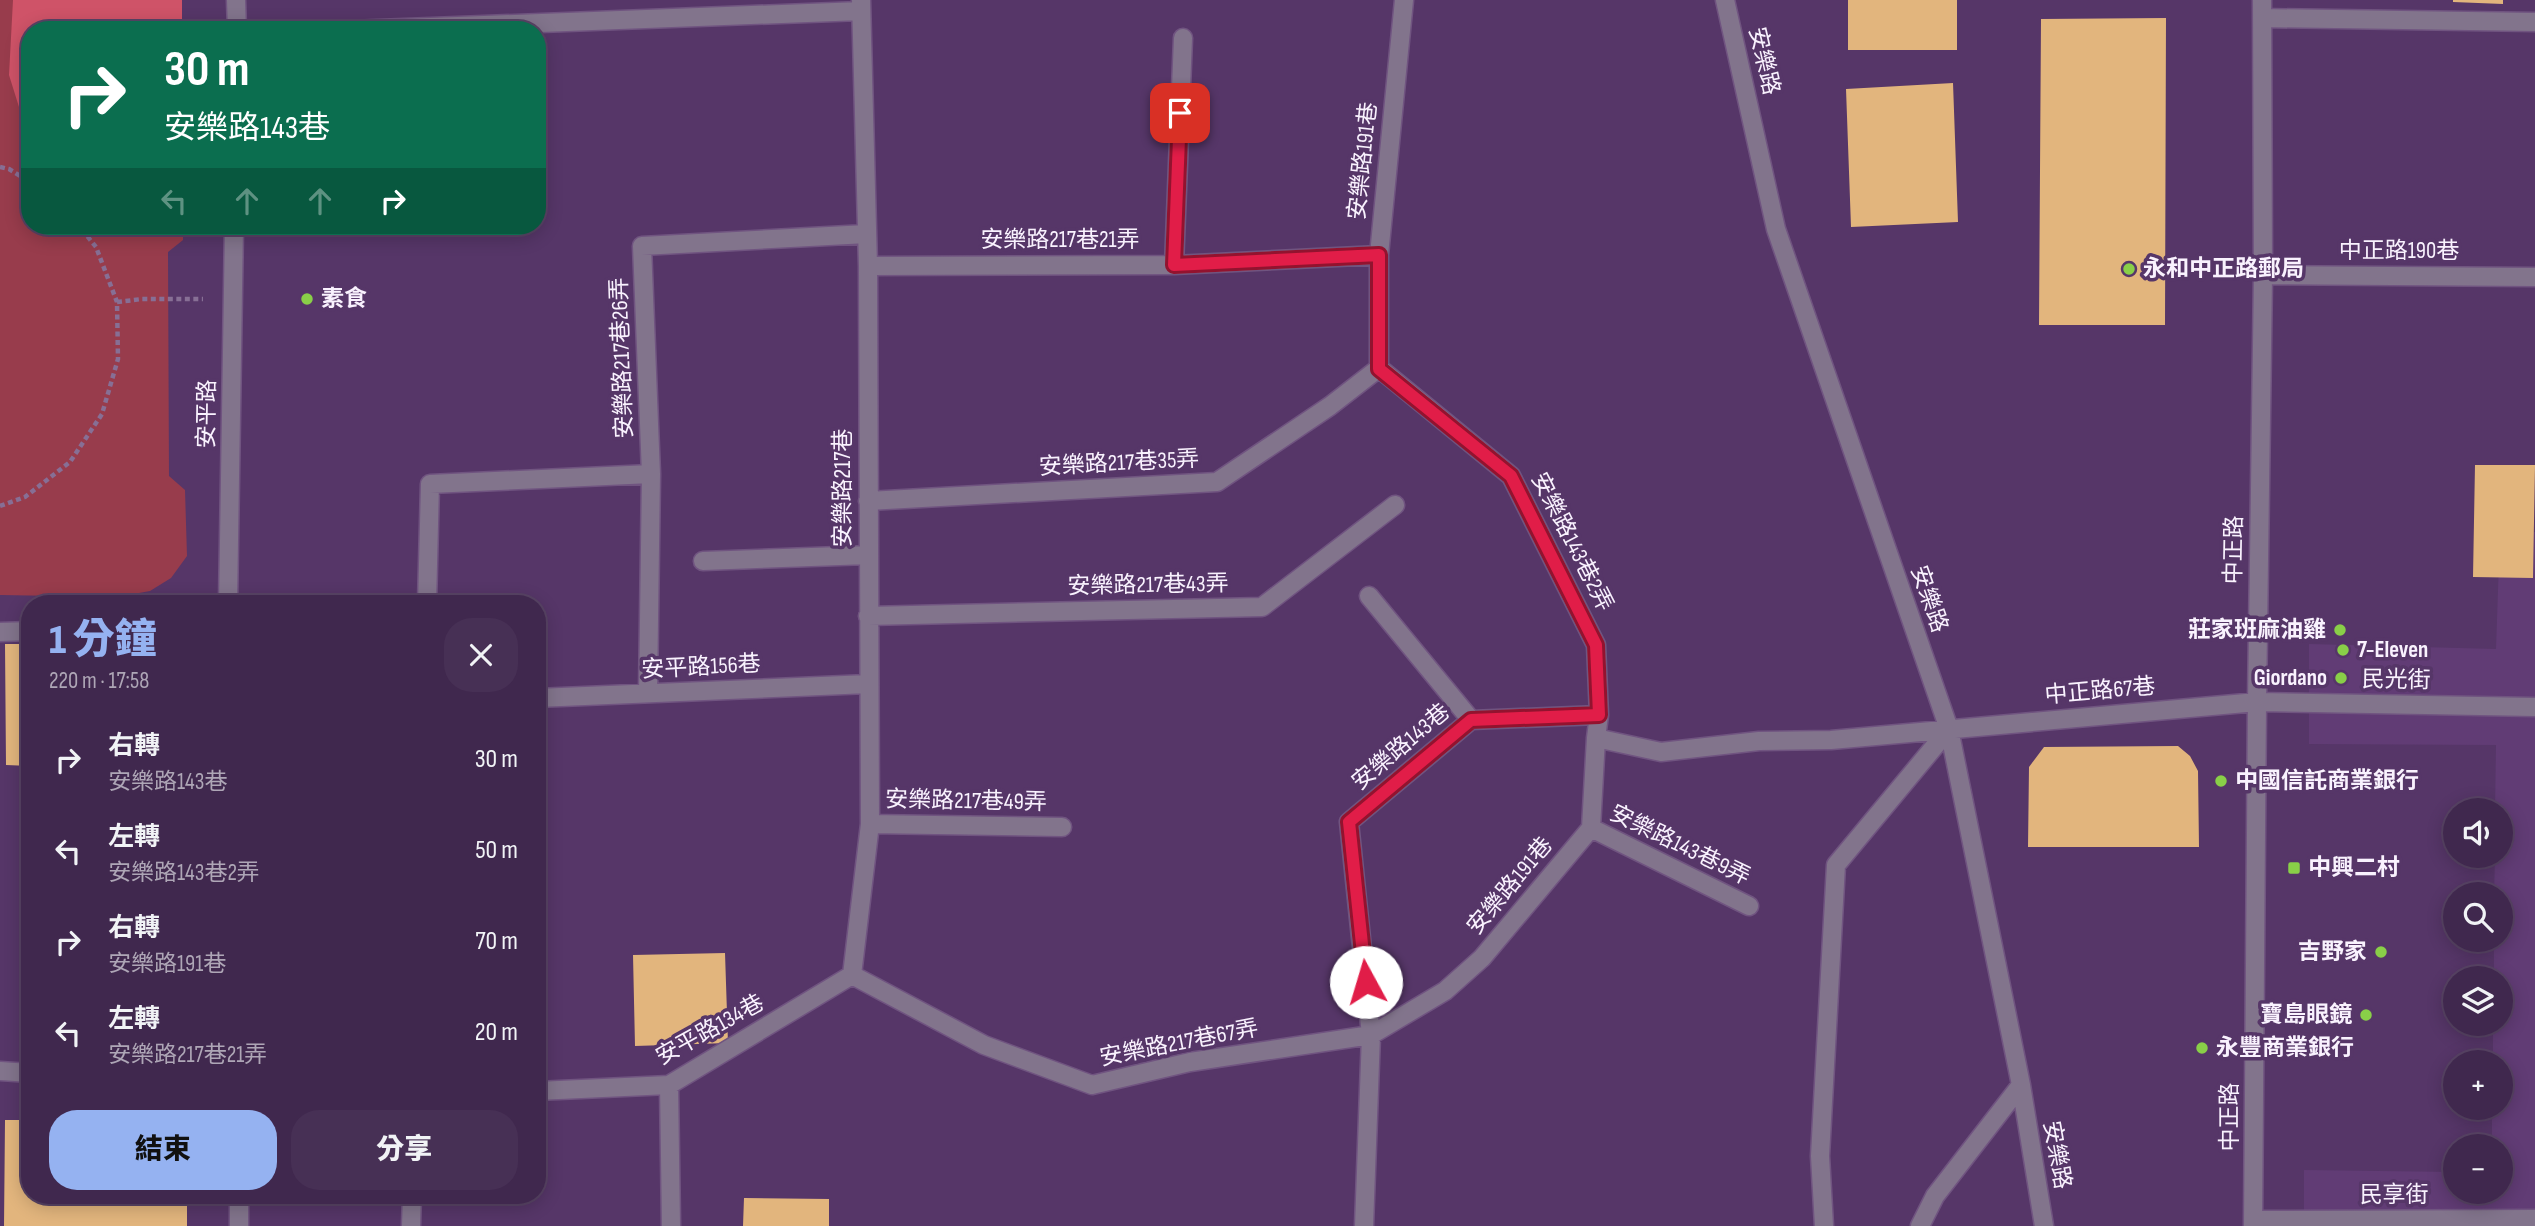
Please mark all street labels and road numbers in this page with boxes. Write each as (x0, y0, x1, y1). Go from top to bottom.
street label: 安樂路 (1743, 24, 1785, 98)
street label: 安樂路191巷 (1343, 101, 1383, 221)
street label: 安樂路217巷21弄 (980, 226, 1140, 254)
street label: 中正路190巷 (2339, 237, 2459, 265)
street label: 安樂路217巷26弄 (605, 277, 639, 439)
street label: 安平路 (192, 379, 222, 449)
street label: 安樂路217巷 (829, 429, 857, 547)
street label: 安樂路217巷35弄 (1038, 445, 1200, 481)
street label: 安樂路143巷2弄 (1525, 468, 1619, 616)
street label: 中正路 (2219, 515, 2249, 585)
street label: 安樂路 (1905, 562, 1953, 636)
street label: 安樂路217巷43弄 (1067, 570, 1229, 600)
street label: 安平路156巷 (641, 650, 761, 684)
street label: 民光街 (2361, 665, 2431, 695)
street label: 中正路67巷 (2043, 672, 2157, 710)
street label: 安樂路143巷 (1346, 698, 1456, 796)
street label: 安樂路217巷49弄 (885, 786, 1047, 816)
street label: 安樂路143巷9弄 (1605, 799, 1755, 891)
street label: 安樂路191巷 (1461, 832, 1559, 940)
street label: 安平路134巷 (651, 989, 769, 1071)
street label: 安樂路217巷67弄 (1097, 1014, 1261, 1072)
street label: 中正路 (2216, 1083, 2244, 1152)
street label: 安樂路 (2037, 1119, 2077, 1191)
street label: 民享街 (2360, 1181, 2429, 1209)

